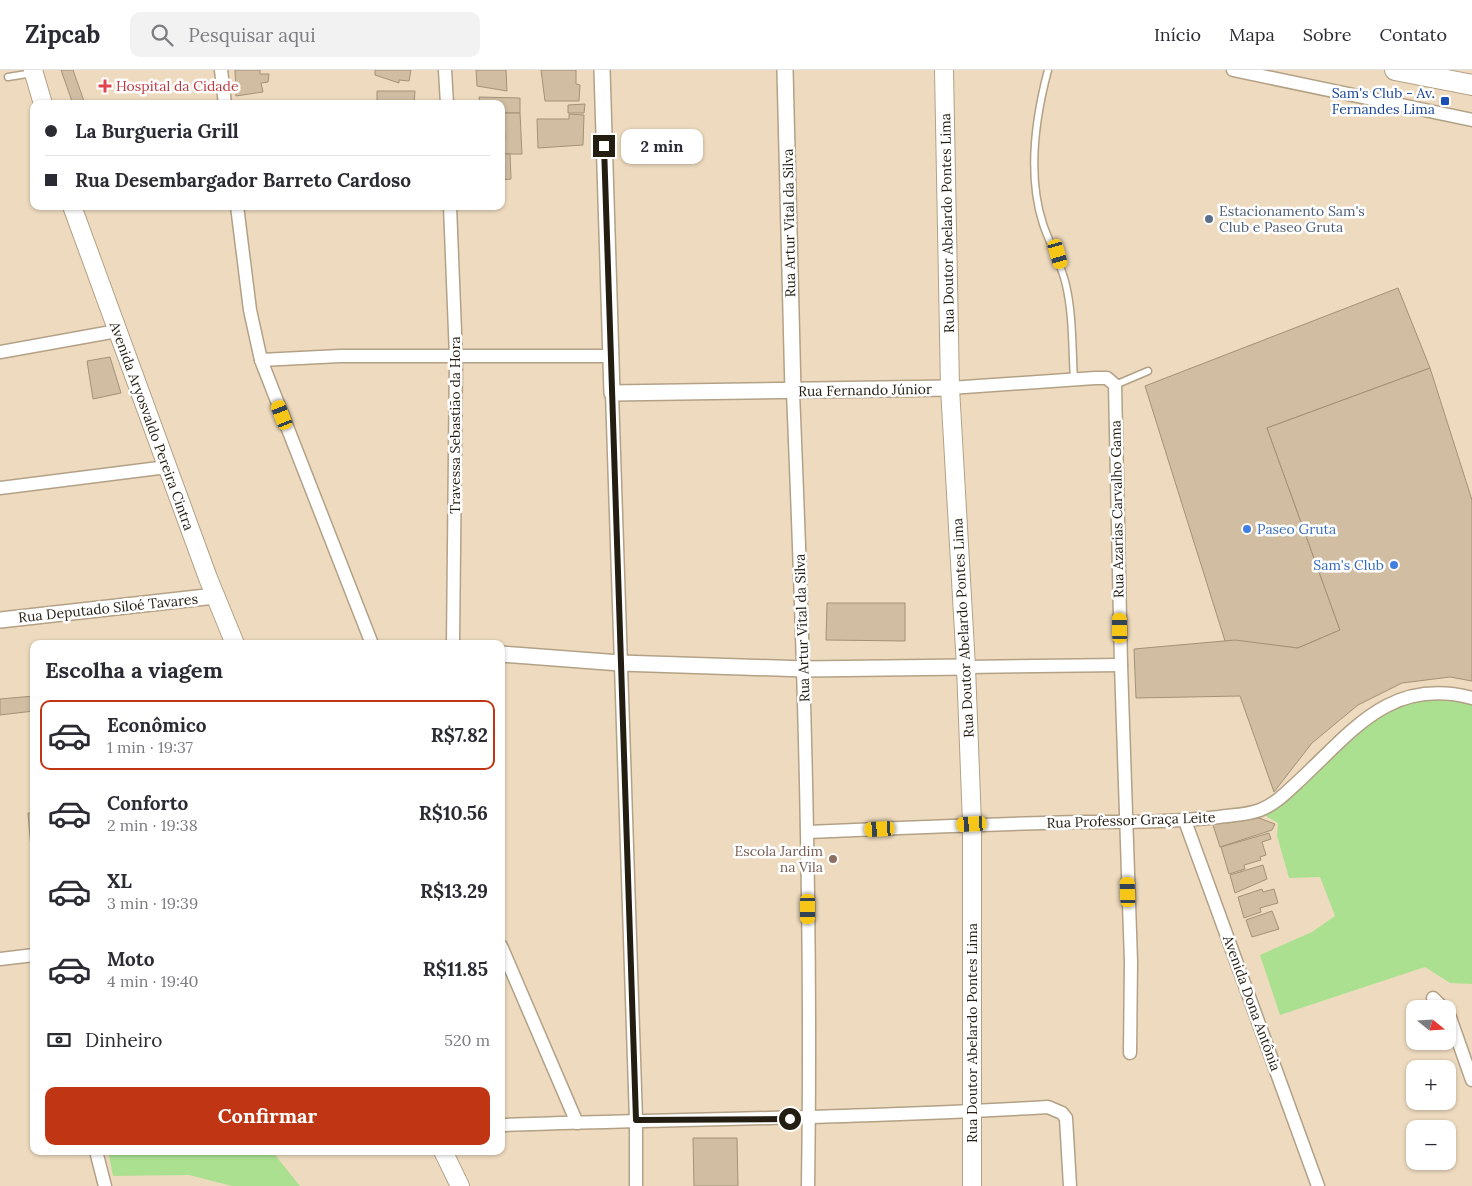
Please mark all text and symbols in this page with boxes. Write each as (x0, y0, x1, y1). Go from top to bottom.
search box (130, 12, 480, 57)
text: Zipcab (25, 19, 100, 50)
icon: search (148, 21, 176, 49)
text: Pesquisar aqui (188, 23, 316, 47)
text: Início (1154, 23, 1201, 46)
text: Mapa (1229, 23, 1275, 46)
text: Sobre (1303, 23, 1352, 46)
text: Contato (1380, 23, 1447, 46)
place label: Hospital da Cidade (116, 77, 239, 95)
marker: Hospital da Cidade (98, 79, 112, 93)
place label: Sam's Club - Av. Fernandes Lima (1332, 84, 1435, 118)
marker: Sam's Club - Av. Fernandes Lima (1439, 95, 1451, 107)
street label: Rua Doutor Abelardo Pontes Lima (936, 113, 958, 333)
text: La Burgueria Grill (75, 119, 239, 143)
callout: 2 min (622, 128, 704, 164)
route end (593, 135, 615, 157)
text: 2 min (641, 136, 683, 156)
street label: Rua Artur Vital da Silva (779, 149, 799, 297)
text: Rua Desembargador Barreto Cardoso (75, 168, 411, 192)
place label: Estacionamento Sam's Club e Paseo Gruta (1219, 202, 1365, 236)
marker: Estacionamento Sam's Club e Paseo Gruta (1203, 213, 1215, 225)
car (1046, 238, 1069, 270)
street label: Avenida Aryosvaldo Pereira Cintra (105, 318, 198, 533)
street label: Travessa Sebastião da Hora (446, 336, 464, 514)
street label: Rua Fernando Júnior (798, 380, 932, 400)
car (269, 398, 294, 432)
street label: Rua Azarias Carvalho Gama (1106, 420, 1128, 598)
street label: Rua Doutor Abelardo Pontes Lima (948, 518, 978, 738)
place label: Paseo Gruta (1257, 520, 1336, 538)
marker: Paseo Gruta (1241, 523, 1253, 535)
street label: Rua Artur Vital da Silva (790, 553, 814, 703)
place label: Sam's Club (1313, 556, 1384, 574)
marker: Sam's Club (1388, 559, 1400, 571)
street label: Rua Deputado Siloé Tavares (17, 590, 199, 626)
car (1112, 613, 1127, 643)
text: Escolha a viagem (45, 656, 223, 684)
icon: car (47, 713, 92, 758)
text: Econômico (107, 713, 207, 737)
text: R$7.82 (431, 723, 488, 747)
text: 1 min · 19:37 (107, 737, 193, 757)
icon: car (47, 791, 92, 836)
text: Conforto (107, 791, 188, 815)
text: R$10.56 (419, 801, 488, 825)
street label: Rua Professor Graça Leite (1046, 808, 1216, 832)
text: 2 min · 19:38 (107, 815, 198, 835)
car (956, 816, 987, 832)
car (864, 821, 895, 837)
place label: Escola Jardim na Vila (735, 842, 823, 876)
marker: Escola Jardim na Vila (827, 853, 839, 865)
icon: car (47, 869, 92, 914)
text: XL (107, 869, 132, 893)
car (1119, 877, 1136, 907)
text: R$13.29 (420, 879, 488, 903)
text: 3 min · 19:39 (107, 893, 198, 913)
car (800, 894, 815, 924)
street label: Rua Doutor Abelardo Pontes Lima (963, 923, 981, 1143)
street label: Avenida Dona Antônia (1219, 932, 1285, 1073)
icon: car (47, 947, 92, 992)
text: Moto (107, 947, 154, 971)
text: R$11.85 (423, 957, 488, 981)
text: 4 min · 19:40 (107, 971, 199, 991)
north arrow (1406, 1000, 1456, 1050)
map controls (1406, 1000, 1456, 1170)
icon: cash (45, 1026, 73, 1054)
text: Dinheiro (85, 1028, 162, 1052)
text: 520 m (444, 1030, 490, 1050)
button: + (1406, 1060, 1456, 1110)
button: Confirmar (45, 1087, 490, 1145)
route start (779, 1108, 801, 1130)
button: − (1406, 1120, 1456, 1170)

